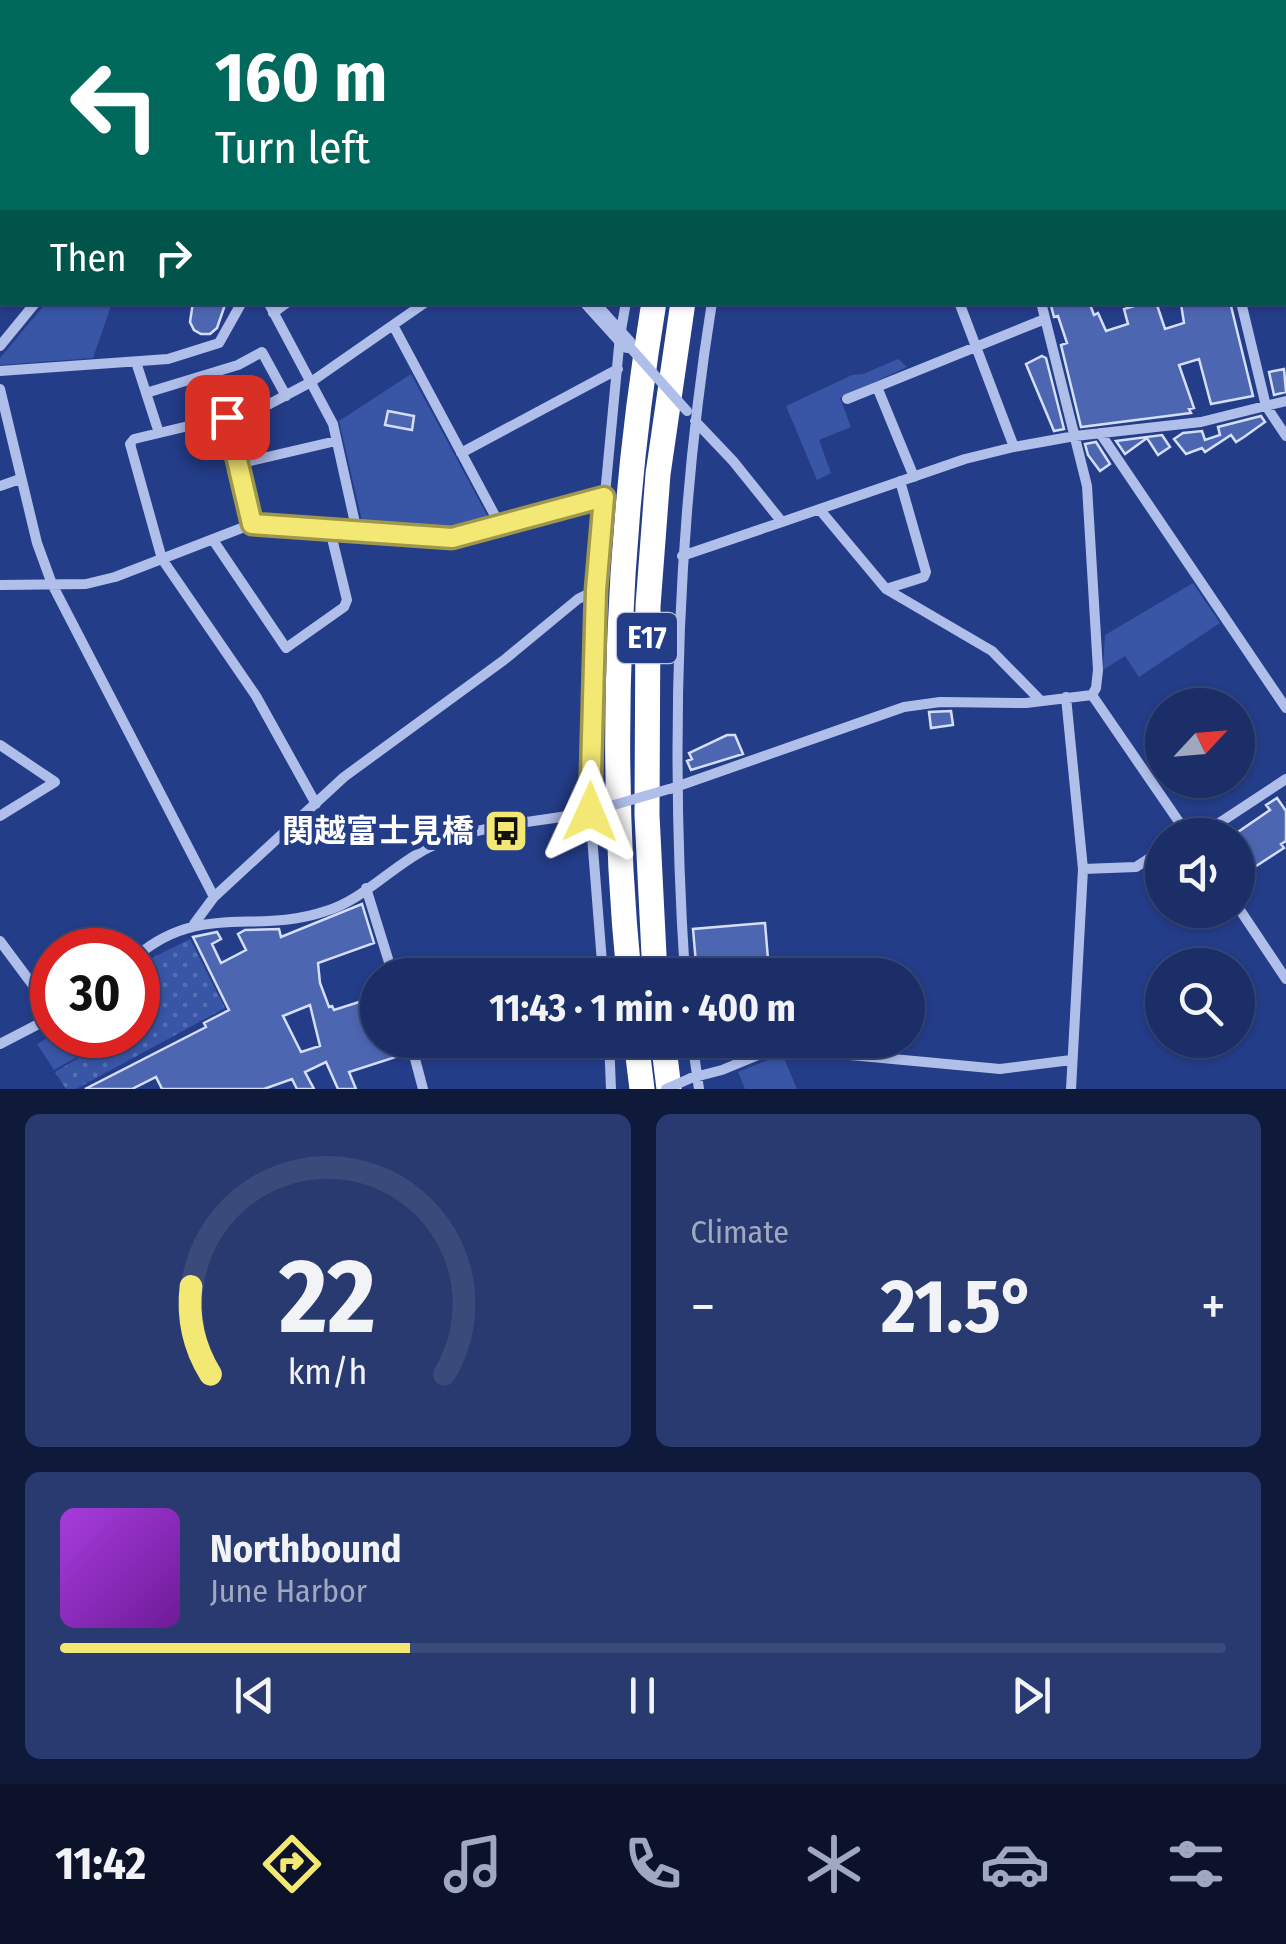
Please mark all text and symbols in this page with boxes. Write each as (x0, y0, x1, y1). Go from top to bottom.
text: 160 m (215, 36, 387, 120)
icon: left (50, 40, 180, 170)
text: Turn left (215, 121, 370, 175)
icon: right (146, 230, 201, 285)
text: Then (50, 235, 126, 281)
pin (185, 375, 270, 460)
icon: arrive (200, 390, 255, 445)
road number: E17 (617, 613, 677, 663)
north arrow (1145, 688, 1255, 798)
map controls (1145, 688, 1255, 1058)
position arrow (538, 760, 642, 864)
bus stop icon: 関越富士見橋 (483, 808, 529, 854)
place label: 関越富士見橋 (282, 812, 474, 850)
button: sound (1145, 818, 1255, 928)
speed limit sign: 30 (30, 928, 160, 1058)
button: search (1145, 948, 1255, 1058)
text: 11:43 · 1 min · 400 m (489, 985, 796, 1031)
text: Climate (691, 1213, 789, 1251)
text: 22 (279, 1235, 376, 1360)
text: 21.5° (881, 1262, 1035, 1352)
text: − (691, 1274, 715, 1340)
text: + (1201, 1274, 1226, 1340)
text: km/h (288, 1351, 368, 1393)
text: Northbound (210, 1526, 402, 1572)
text: June Harbor (210, 1572, 367, 1610)
icon: previous (227, 1668, 282, 1723)
icon: pause (615, 1668, 670, 1723)
icon: next (1004, 1668, 1059, 1723)
icon: directions (257, 1829, 327, 1899)
icon: music (438, 1829, 508, 1899)
icon: phone (618, 1829, 688, 1899)
icon: climate (799, 1829, 869, 1899)
icon: car (980, 1829, 1050, 1899)
icon: filters (1161, 1829, 1231, 1899)
text: 11:42 (55, 1837, 146, 1891)

